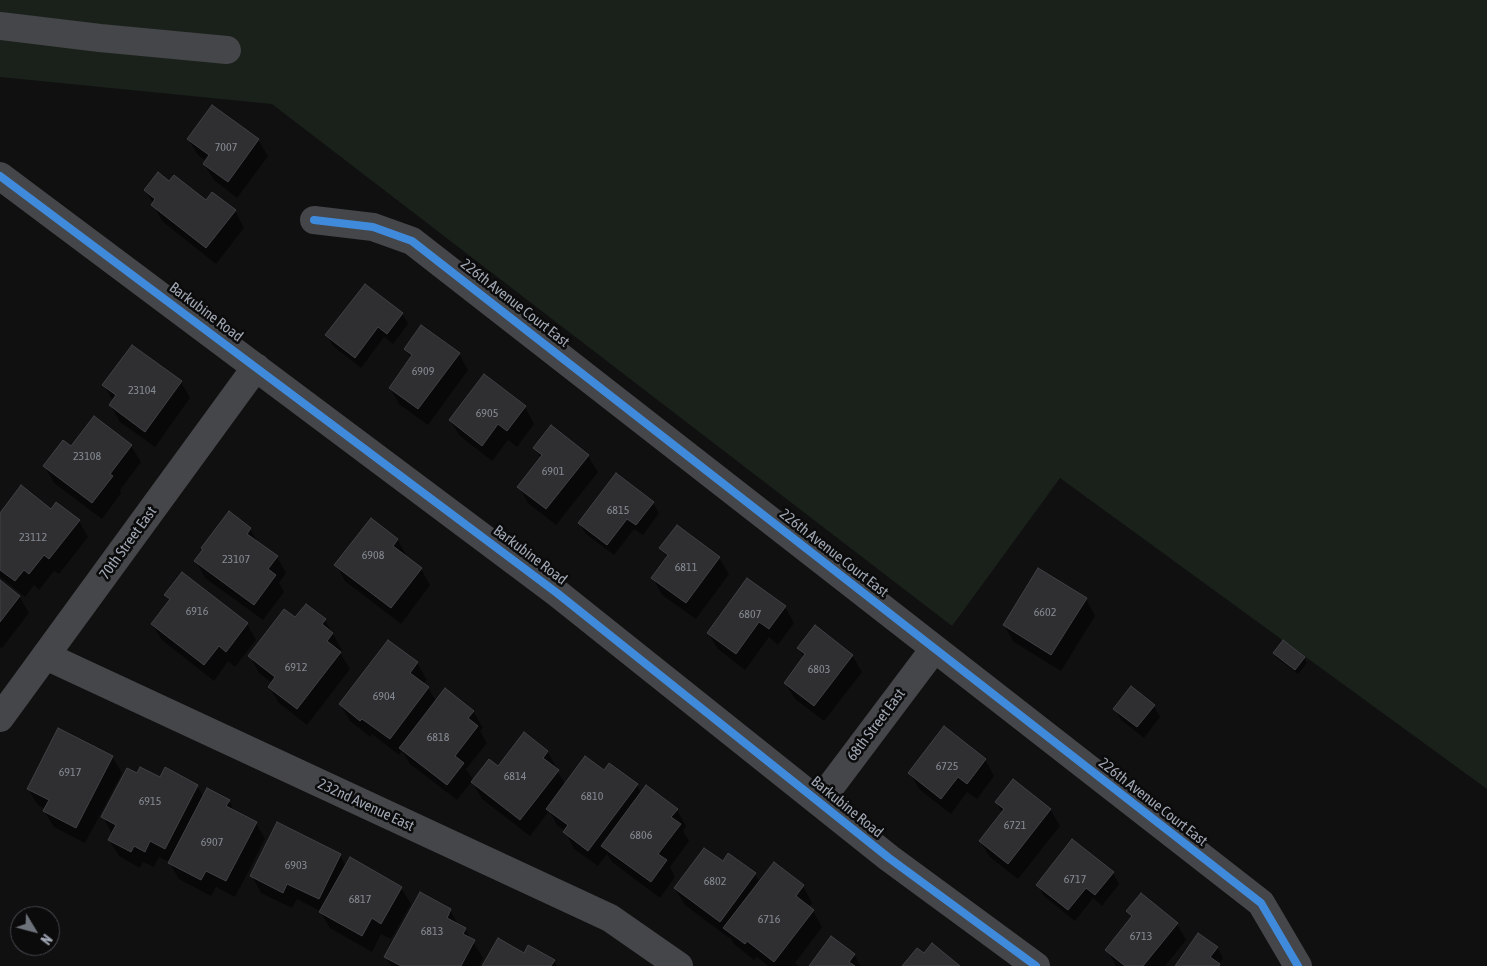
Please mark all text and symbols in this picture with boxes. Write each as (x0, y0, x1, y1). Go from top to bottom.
house number: 7007 (215, 140, 237, 154)
street label: 226th Avenue Court East (457, 255, 573, 351)
street label: Barkubine Road (166, 278, 246, 346)
house number: 6909 (412, 364, 434, 378)
house number: 23104 (128, 383, 156, 397)
house number: 6905 (476, 406, 498, 420)
house number: 23108 (73, 449, 101, 463)
house number: 6901 (542, 464, 564, 478)
street label: 70th Street East (96, 503, 160, 583)
house number: 6815 (607, 503, 629, 517)
street label: 226th Avenue Court East (776, 505, 892, 601)
street label: Barkubine Road (490, 521, 570, 589)
house number: 23112 (19, 530, 47, 544)
house number: 6908 (362, 548, 384, 562)
house number: 23107 (222, 552, 250, 566)
house number: 6811 (675, 560, 697, 574)
house number: 6916 (186, 604, 208, 618)
house number: 6602 (1034, 605, 1056, 619)
house number: 6807 (739, 607, 761, 621)
house number: 6912 (285, 660, 307, 674)
house number: 6803 (808, 662, 830, 676)
street label: 68th Street East (843, 685, 909, 765)
house number: 6904 (373, 689, 395, 703)
house number: 6818 (427, 730, 449, 744)
street label: 226th Avenue Court East (1095, 754, 1211, 850)
house number: 6725 (936, 759, 958, 773)
house number: 6917 (59, 765, 81, 779)
house number: 6814 (504, 769, 526, 783)
street label: Barkubine Road (807, 772, 887, 842)
street label: 232nd Avenue East (315, 775, 417, 835)
house number: 6810 (581, 789, 603, 803)
house number: 6915 (139, 794, 161, 808)
house number: 6721 (1004, 818, 1026, 832)
house number: 6806 (630, 828, 652, 842)
house number: 6907 (201, 835, 223, 849)
house number: 6903 (285, 858, 307, 872)
house number: 6717 (1064, 872, 1086, 886)
house number: 6802 (704, 874, 726, 888)
house number: 6817 (349, 892, 371, 906)
north arrow (10, 906, 60, 956)
house number: 6716 (758, 912, 780, 926)
house number: 6813 (421, 924, 443, 938)
house number: 6713 (1130, 929, 1152, 943)
text: N (37, 931, 55, 948)

